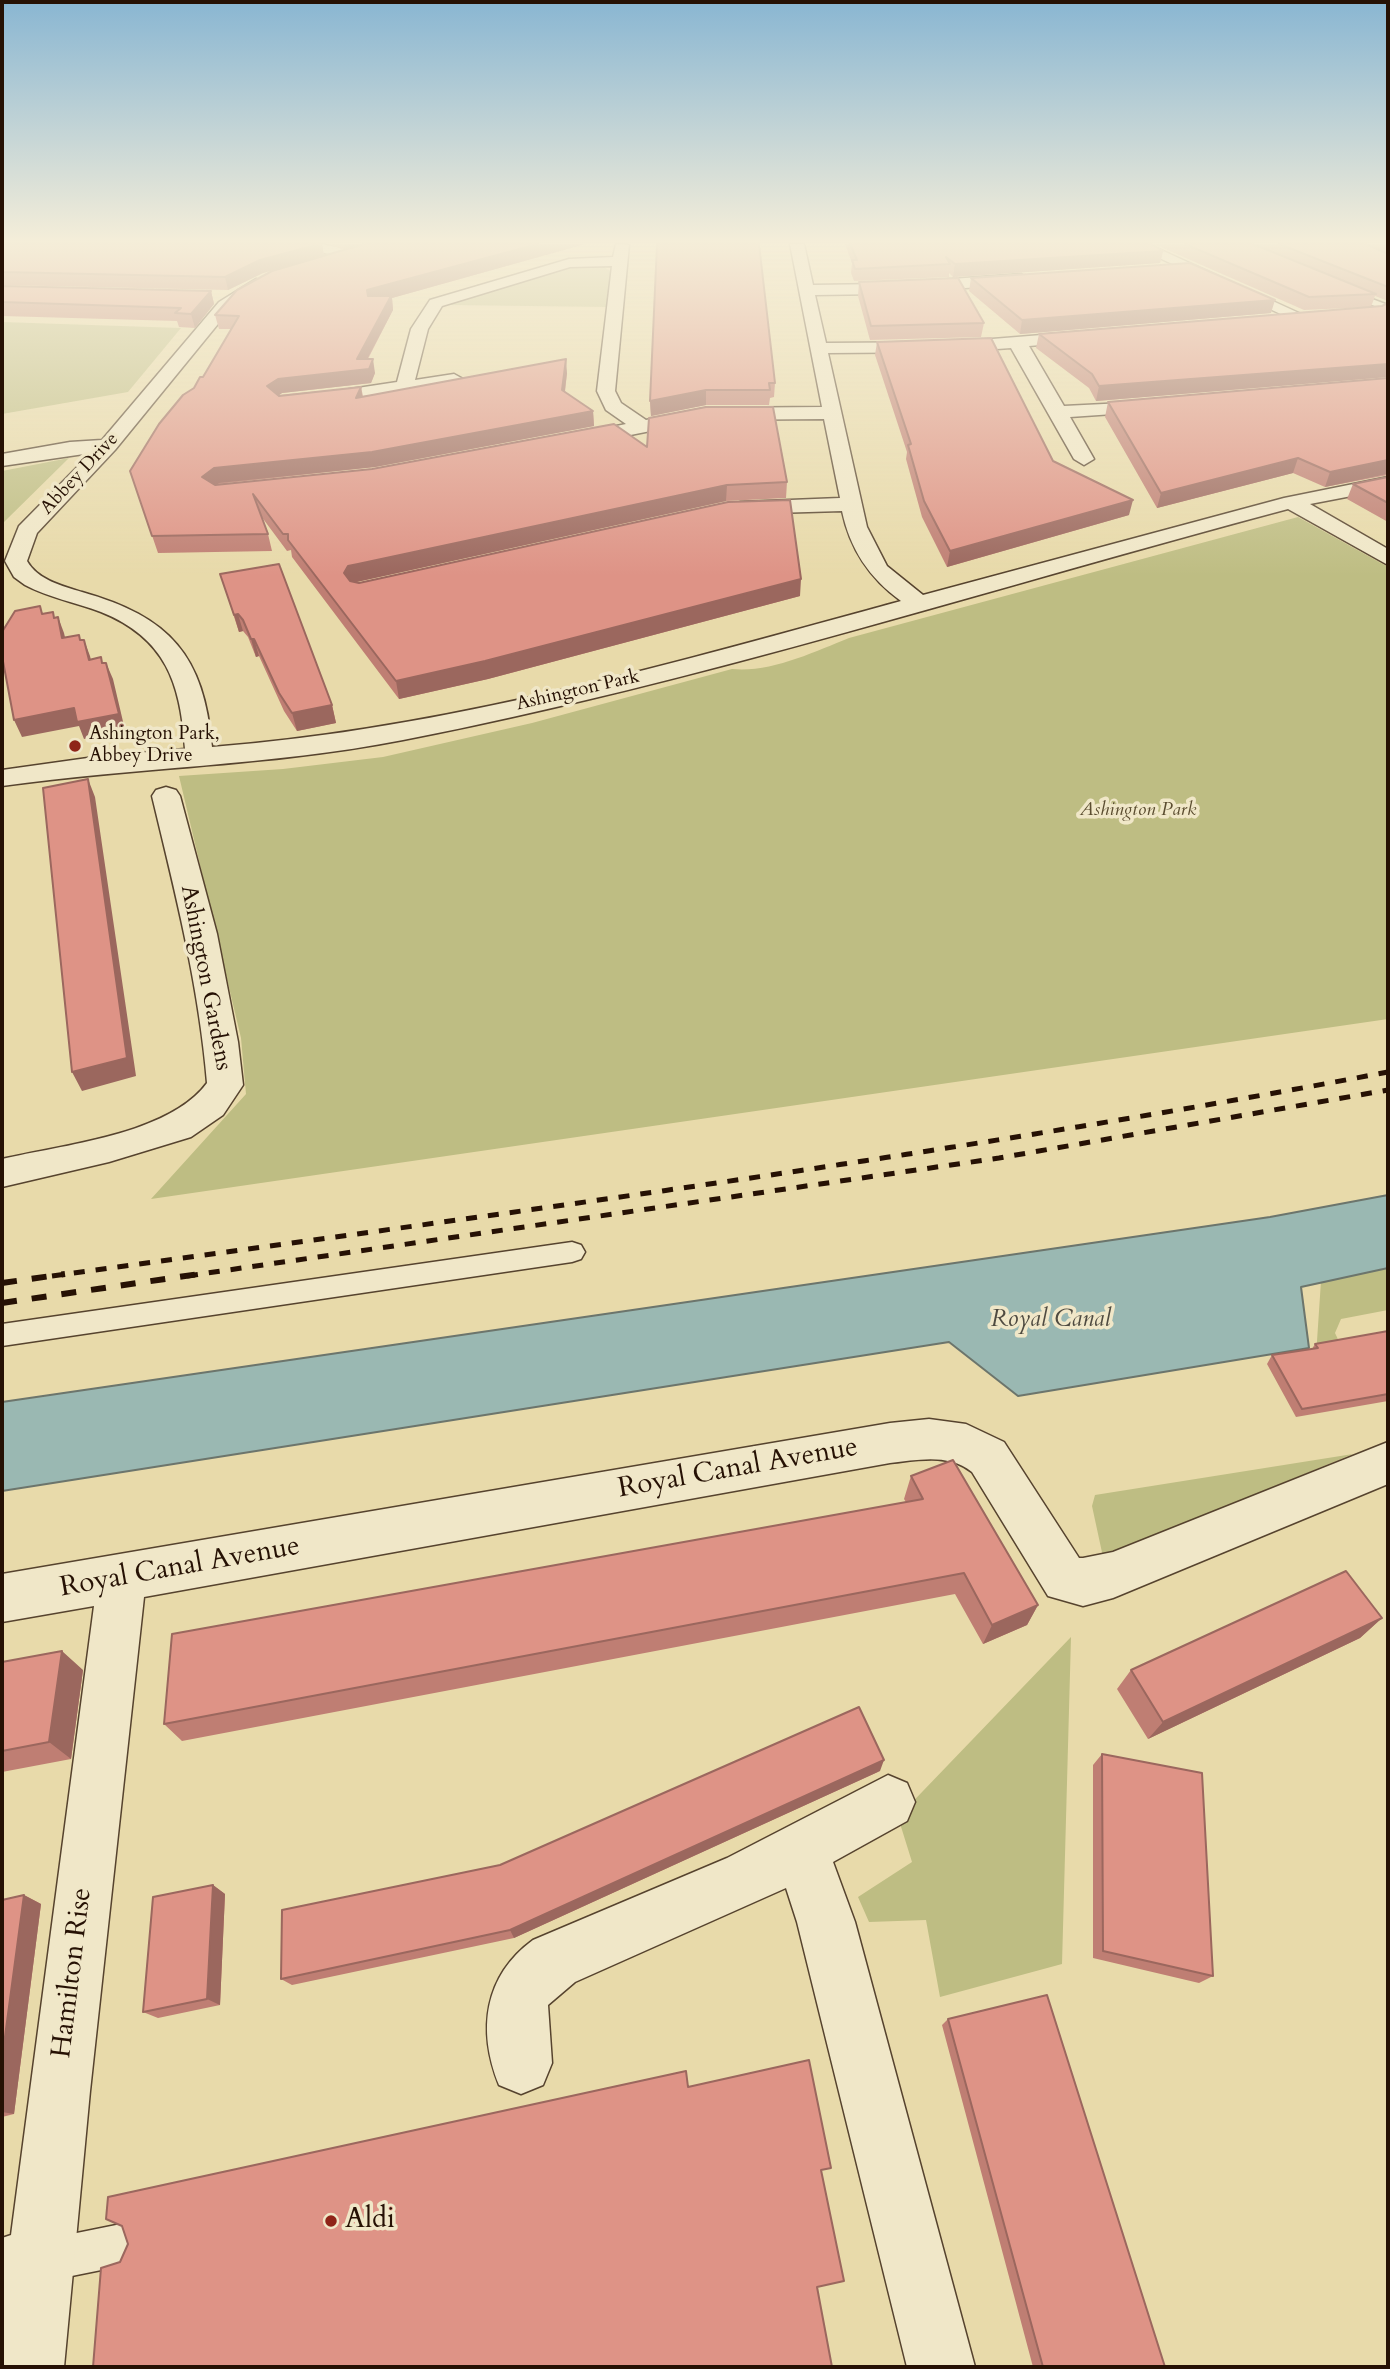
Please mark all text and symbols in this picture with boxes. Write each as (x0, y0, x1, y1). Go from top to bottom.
street label: Abbey Drive (36, 428, 124, 520)
street label: Ashington Park (514, 666, 642, 716)
place label: Ashington Park, Abbey Drive (89, 724, 220, 768)
marker: Ashington Park, Abbey Drive (67, 738, 83, 754)
park label: Ashington Park (1080, 800, 1196, 822)
street label: Ashington Gardens (174, 883, 236, 1073)
water label: Royal Canal (991, 1306, 1111, 1334)
street label: Royal Canal Avenue (615, 1431, 861, 1507)
street label: Royal Canal Avenue (57, 1530, 303, 1606)
street label: Hamilton Rise (46, 1886, 100, 2060)
place label: Aldi (345, 2204, 395, 2238)
marker: Aldi (323, 2213, 339, 2229)

